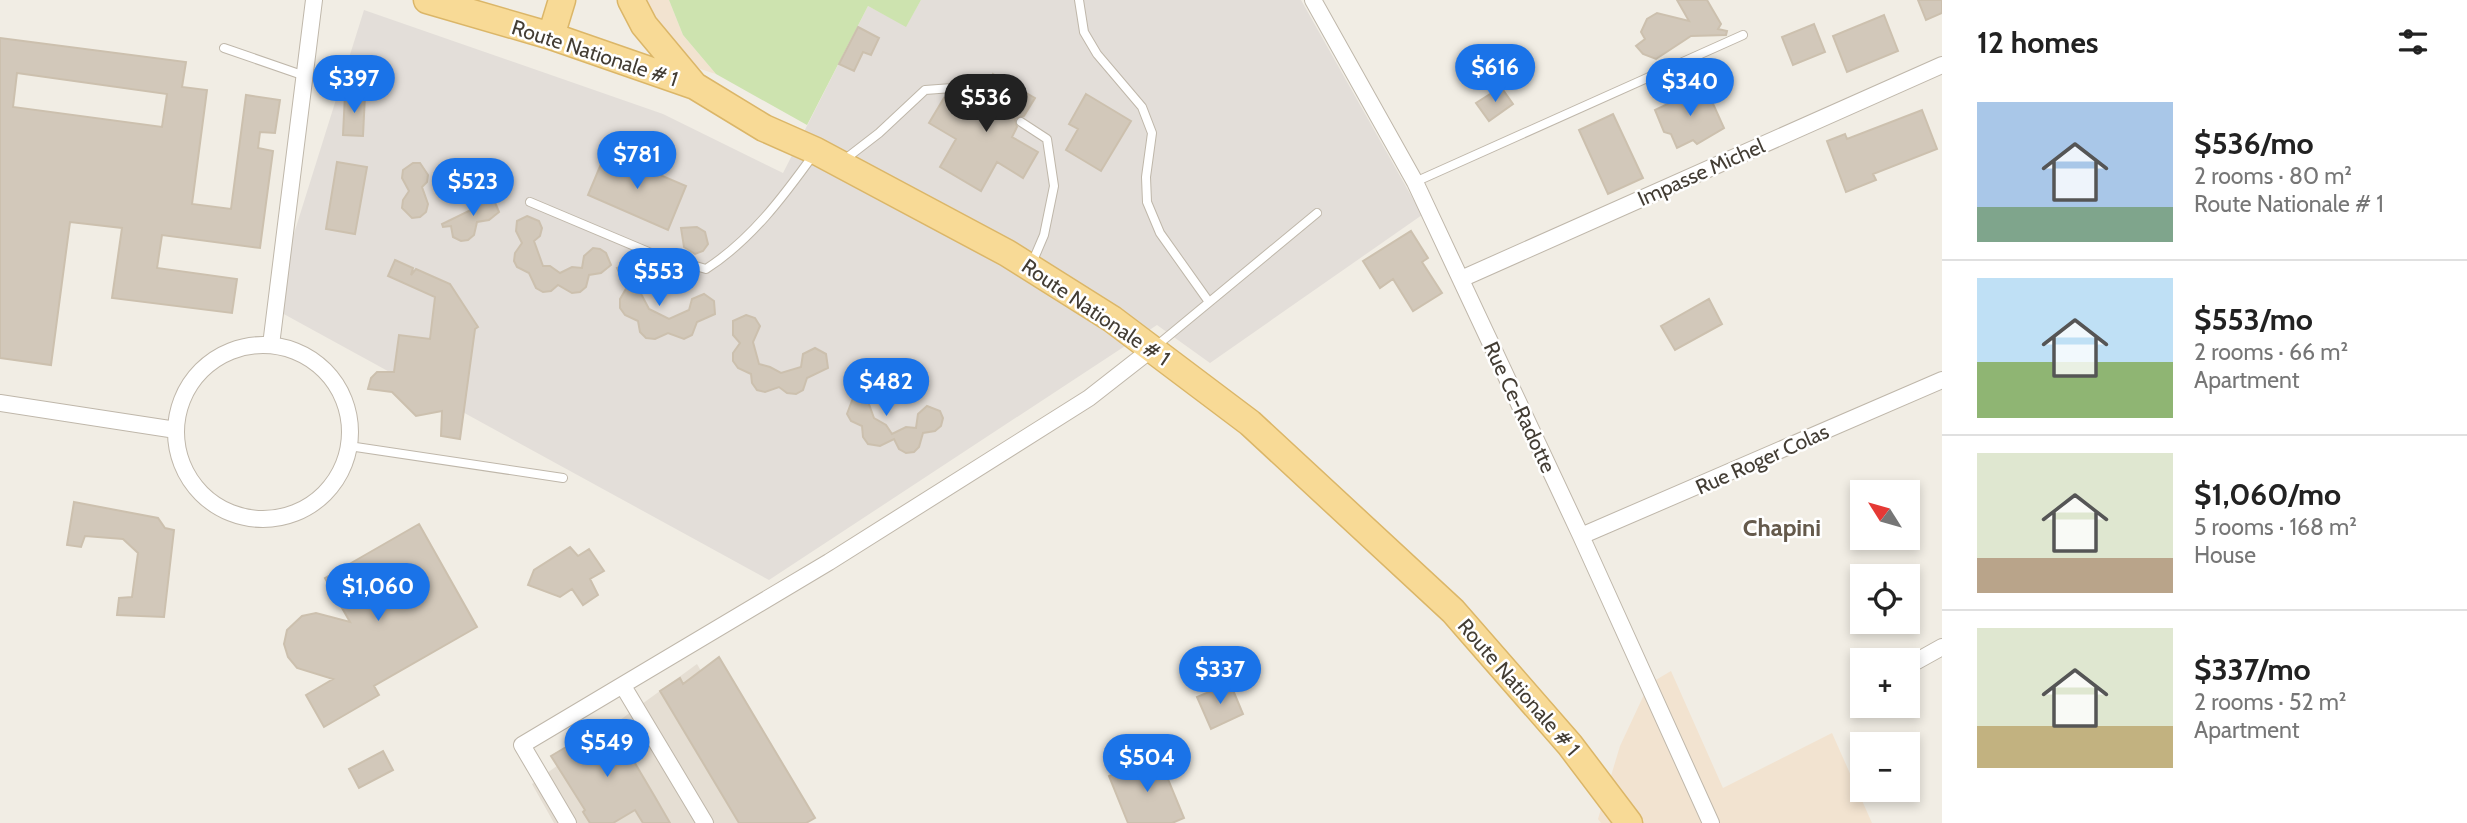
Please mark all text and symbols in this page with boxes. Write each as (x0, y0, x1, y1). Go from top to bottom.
street label: Route Nationale # 1 (509, 14, 681, 92)
icon: filters (2394, 23, 2432, 61)
text: 12 homes (1977, 24, 2099, 61)
pin: $616 (1454, 44, 1536, 104)
text: $616 (1471, 53, 1519, 81)
pin: $397 (313, 55, 395, 115)
pin: $340 (1649, 58, 1731, 118)
text: $397 (329, 64, 379, 92)
text: $340 (1662, 67, 1718, 95)
pin: $536 (945, 74, 1027, 134)
text: $536 (960, 83, 1012, 111)
text: $536/mo (2194, 125, 2314, 162)
icon: home (2033, 130, 2117, 214)
pin: $781 (596, 132, 678, 191)
street label: Impasse Michel (1634, 133, 1768, 211)
text: $781 (613, 140, 661, 168)
pin: $523 (432, 158, 514, 218)
text: 2 rooms · 80 m² (2194, 162, 2352, 190)
text: $523 (448, 167, 498, 195)
text: Route Nationale # 1 (2194, 190, 2384, 218)
pin: $553 (618, 248, 700, 308)
street label: Route Nationale # 1 (1017, 253, 1175, 371)
text: $553 (634, 257, 684, 285)
text: $553/mo (2194, 301, 2313, 338)
icon: home (2033, 306, 2117, 390)
street label: Rue Ce-Radotte (1479, 337, 1561, 477)
text: 2 rooms · 66 m² (2194, 338, 2348, 366)
pin: $482 (845, 358, 927, 418)
text: Apartment (2194, 366, 2299, 394)
text: $482 (859, 367, 913, 395)
street label: Rue Roger Colas (1692, 418, 1833, 500)
text: $1,060/mo (2194, 476, 2341, 513)
north arrow (1850, 480, 1920, 550)
map controls (1850, 480, 1920, 802)
icon: home (2033, 481, 2117, 565)
district label: Chapini (1743, 513, 1821, 542)
text: 5 rooms · 168 m² (2194, 513, 2357, 541)
text: House (2194, 541, 2256, 569)
pin: $1,060 (321, 564, 435, 623)
button: locate (1850, 564, 1920, 634)
text: $1,060 (342, 572, 414, 600)
street label: Route Nationale # 1 (1453, 613, 1585, 761)
pin: $337 (1179, 646, 1261, 706)
button: + (1850, 648, 1920, 718)
text: $337/mo (2194, 651, 2311, 688)
text: $337 (1195, 655, 1245, 683)
icon: home (2033, 656, 2117, 740)
text: 2 rooms · 52 m² (2194, 688, 2347, 716)
text: Apartment (2194, 716, 2299, 744)
pin: $549 (566, 720, 648, 779)
text: $549 (581, 728, 633, 756)
button: − (1850, 732, 1920, 802)
pin: $504 (1106, 734, 1188, 794)
text: $504 (1119, 743, 1175, 771)

